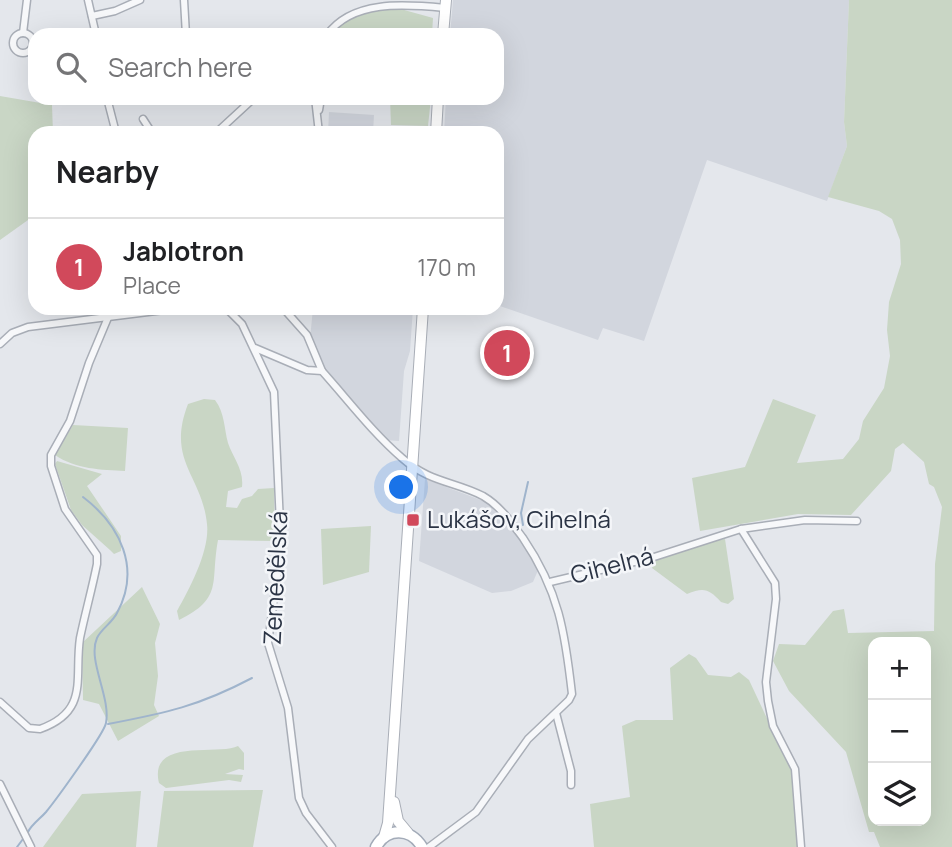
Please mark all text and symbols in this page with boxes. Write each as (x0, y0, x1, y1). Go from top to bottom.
search box (28, 28, 504, 105)
icon: search (52, 48, 90, 86)
text: Search here (108, 49, 253, 85)
text: Nearby (56, 151, 159, 192)
text: Jablotron (123, 233, 244, 269)
text: 1 (74, 251, 84, 283)
text: 170 m (417, 251, 476, 283)
text: Place (123, 269, 181, 301)
pin: 1 (484, 327, 530, 379)
your location (384, 470, 418, 504)
place label: Lukášov, Cihelná (427, 502, 611, 535)
street label: Zemědělská (255, 510, 294, 646)
marker: Lukášov, Cihelná (405, 512, 421, 528)
street label: Cihelná (567, 538, 657, 591)
map controls (868, 637, 931, 826)
button: + (868, 637, 931, 700)
button: − (868, 700, 931, 763)
button: layers (868, 763, 931, 826)

